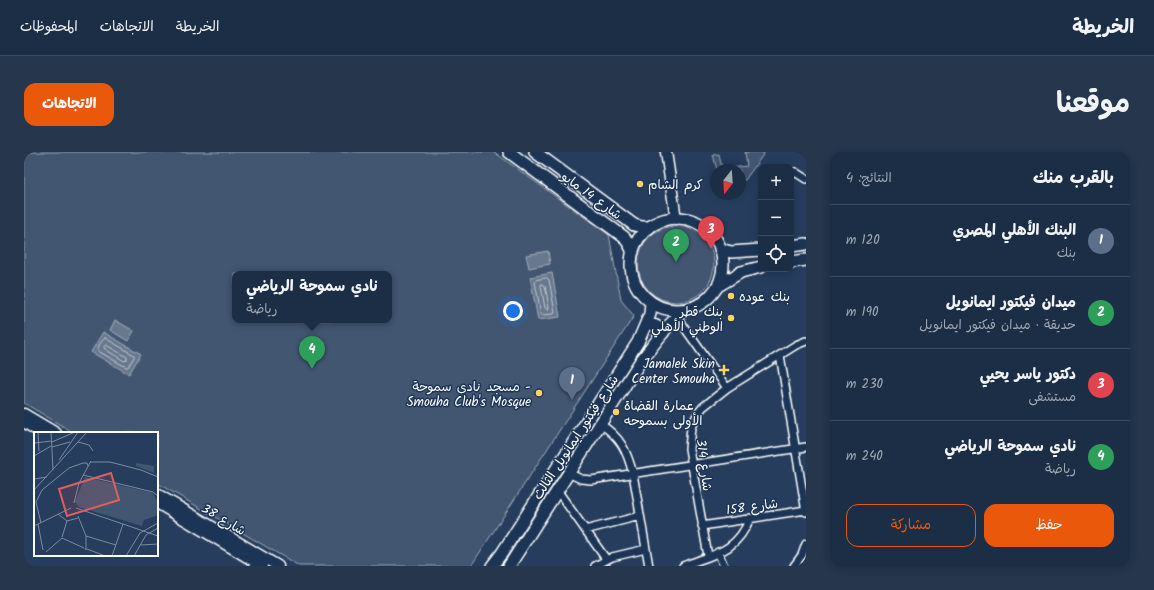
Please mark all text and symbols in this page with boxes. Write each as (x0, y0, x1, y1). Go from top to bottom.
text: الخريطة (1072, 13, 1134, 43)
text: المحفوظات (20, 16, 78, 38)
text: الاتجاهات (100, 16, 154, 38)
text: الخريطة (176, 16, 219, 38)
text: موقعنا (1056, 82, 1130, 127)
button: الاتجاهات (24, 83, 114, 126)
north arrow (710, 164, 746, 200)
map controls (758, 164, 794, 272)
button: + (758, 164, 794, 200)
text: بالقرب منك (1033, 165, 1114, 192)
street label: شارع 14 مايو (556, 166, 626, 225)
text: النتائج: 4 (846, 168, 892, 189)
place label: كرم الشام (648, 175, 703, 196)
marker: كرم الشام (635, 179, 645, 189)
button: − (758, 200, 794, 236)
pin: 3 (698, 216, 724, 249)
text: البنك الأهلي المصري (953, 219, 1076, 243)
pin: 2 (663, 229, 689, 262)
text: 120 m (846, 230, 880, 251)
text: 1 (1099, 230, 1103, 251)
button: locate (758, 236, 794, 272)
text: بنك (1057, 243, 1076, 264)
popup (232, 271, 392, 323)
text: نادي سموحة الرياضي (246, 275, 378, 299)
place label: بنك عوده (739, 287, 790, 308)
marker: بنك عوده (726, 291, 736, 301)
text: ميدان فيكتور ايمانويل (946, 291, 1076, 315)
text: رياضة (246, 299, 277, 320)
your location (503, 301, 523, 321)
place label: بنك قطر الوطني الأهلي (651, 302, 723, 338)
text: 190 m (846, 302, 879, 323)
text: 2 (1097, 302, 1105, 323)
marker: بنك قطر الوطني الأهلي (726, 313, 736, 323)
text: حديقة · ميدان فيكتور ايمانويل (919, 315, 1076, 336)
pin: 4 (299, 336, 325, 369)
place label: Jamalek Skin Center Smouha (632, 354, 715, 390)
text: دكتور ياسر يحيي (980, 363, 1076, 387)
marker: Jamalek Skin Center Smouha (718, 364, 730, 376)
pin: 1 (559, 367, 585, 400)
street label: شارع فيكتور ايمانويل الثالث (528, 371, 625, 504)
text: 230 m (846, 374, 883, 395)
text: 3 (1097, 374, 1105, 395)
place label: مسجد نادى سموحة - Smouha Club's Mosque (407, 377, 531, 413)
text: مستشفى (1028, 387, 1076, 408)
marker: مسجد نادى سموحة - Smouha Club's Mosque (534, 388, 544, 398)
place label: عمارة القضاة الأولى بسموحه (624, 396, 702, 432)
marker: عمارة القضاة الأولى بسموحه (611, 407, 621, 417)
inset map (34, 432, 158, 556)
text: نادي سموحة الرياضي (945, 435, 1076, 459)
street label: شارع 314 (690, 438, 717, 492)
text: 240 m (846, 446, 883, 467)
text: 4 (1097, 446, 1105, 467)
text: رياضة (1045, 459, 1076, 480)
street label: شارع 158 (725, 493, 780, 522)
street label: شارع 38 (197, 499, 249, 542)
button: مشاركة (846, 504, 976, 547)
button: حفظ (984, 504, 1114, 547)

